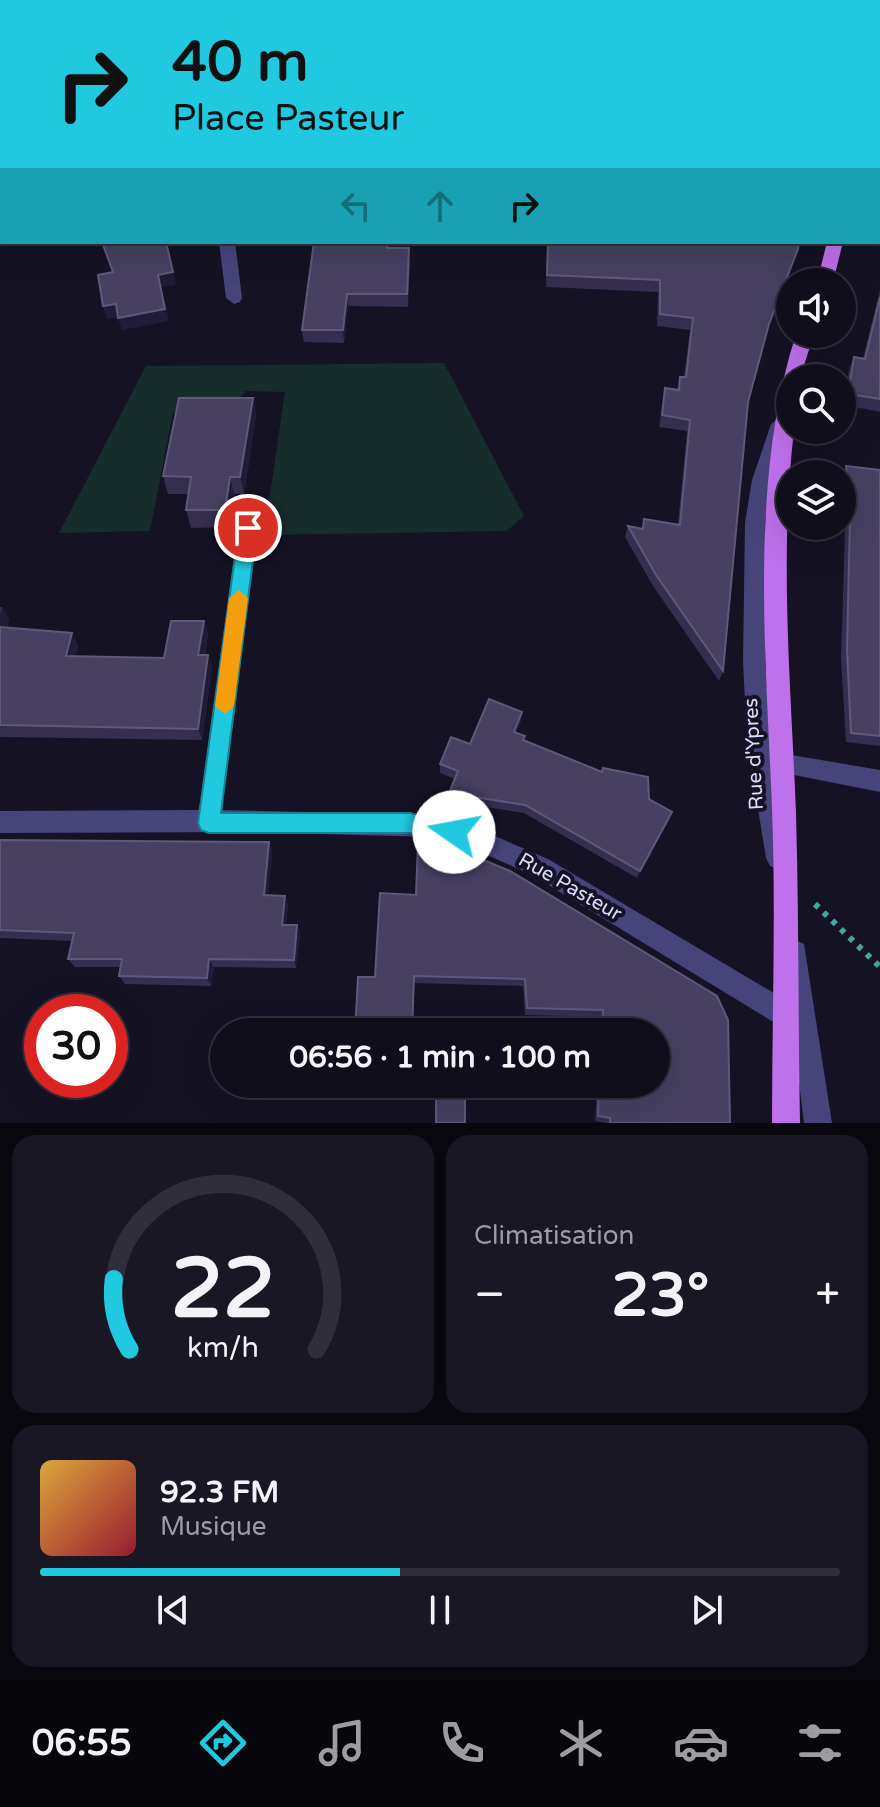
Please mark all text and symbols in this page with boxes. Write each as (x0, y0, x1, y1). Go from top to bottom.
text: 40 m (172, 29, 308, 96)
icon: right (40, 32, 144, 136)
text: Place Pasteur (172, 97, 404, 140)
icon: left (334, 184, 378, 228)
icon: ahead (418, 184, 462, 228)
icon: right (502, 184, 546, 228)
map controls (776, 268, 856, 540)
button: sound (776, 268, 856, 348)
button: search (776, 364, 856, 444)
button: layers (776, 460, 856, 540)
pin (214, 494, 282, 562)
icon: arrive (226, 506, 270, 550)
street label: Rue d'Ypres (739, 697, 769, 811)
position arrow (412, 790, 496, 874)
street label: Rue Pasteur (514, 848, 626, 926)
speed limit sign: 30 (24, 994, 128, 1098)
text: 06:56 · 1 min · 100 m (289, 1039, 591, 1076)
text: Climatisation (474, 1220, 634, 1251)
text: 22 (171, 1240, 275, 1340)
text: 23° (611, 1260, 709, 1332)
text: − (474, 1269, 505, 1322)
text: + (815, 1269, 840, 1322)
text: km/h (187, 1331, 259, 1365)
text: 92.3 FM (160, 1474, 279, 1511)
text: Musique (160, 1511, 267, 1542)
icon: previous (151, 1588, 195, 1632)
icon: pause (418, 1588, 462, 1632)
icon: next (685, 1588, 729, 1632)
icon: directions (195, 1715, 251, 1771)
icon: music (314, 1715, 370, 1771)
icon: phone (434, 1715, 490, 1771)
icon: climate (553, 1715, 609, 1771)
icon: car (673, 1715, 729, 1771)
icon: filters (792, 1715, 848, 1771)
text: 06:55 (32, 1722, 132, 1765)

